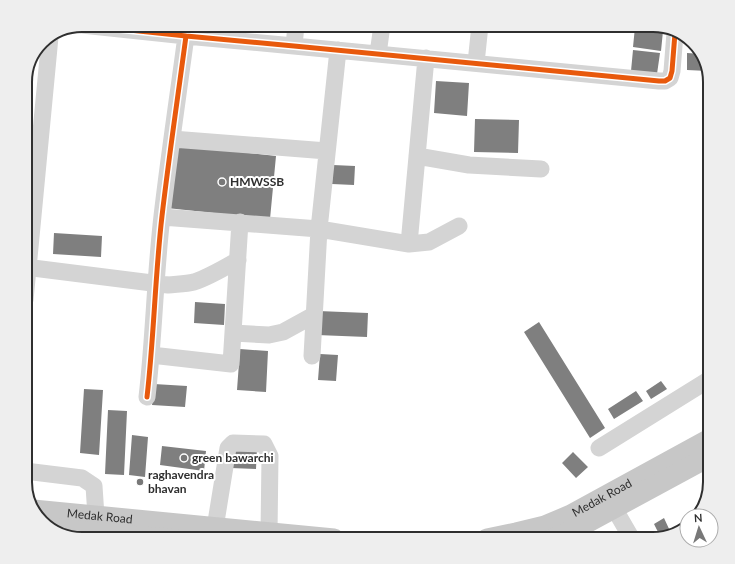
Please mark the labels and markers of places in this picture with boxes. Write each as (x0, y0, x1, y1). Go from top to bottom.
place label: HMWSSB (230, 174, 284, 189)
marker: HMWSSB (217, 177, 227, 187)
place label: green bawarchi (192, 450, 274, 465)
marker: green bawarchi (179, 453, 189, 463)
place label: raghavendra bhavan (148, 467, 214, 496)
marker: raghavendra bhavan (135, 477, 145, 487)

